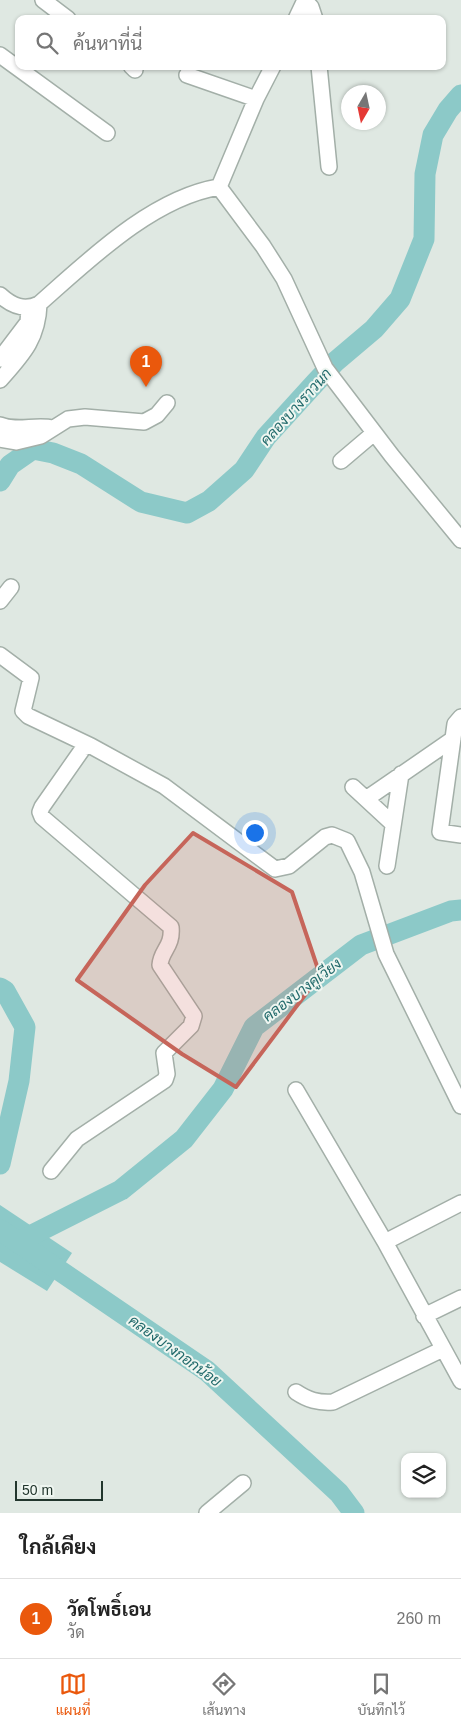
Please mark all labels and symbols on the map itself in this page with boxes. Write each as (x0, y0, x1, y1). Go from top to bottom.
north arrow (341, 85, 386, 130)
pin: 1 (130, 346, 162, 387)
water label: คลองบางราวนก (257, 365, 335, 449)
your location (242, 820, 268, 846)
water label: คลองบางคูเวียง (258, 954, 346, 1026)
water label: คลองบางกอกน้อย (126, 1311, 226, 1390)
scale bar (15, 1478, 102, 1501)

